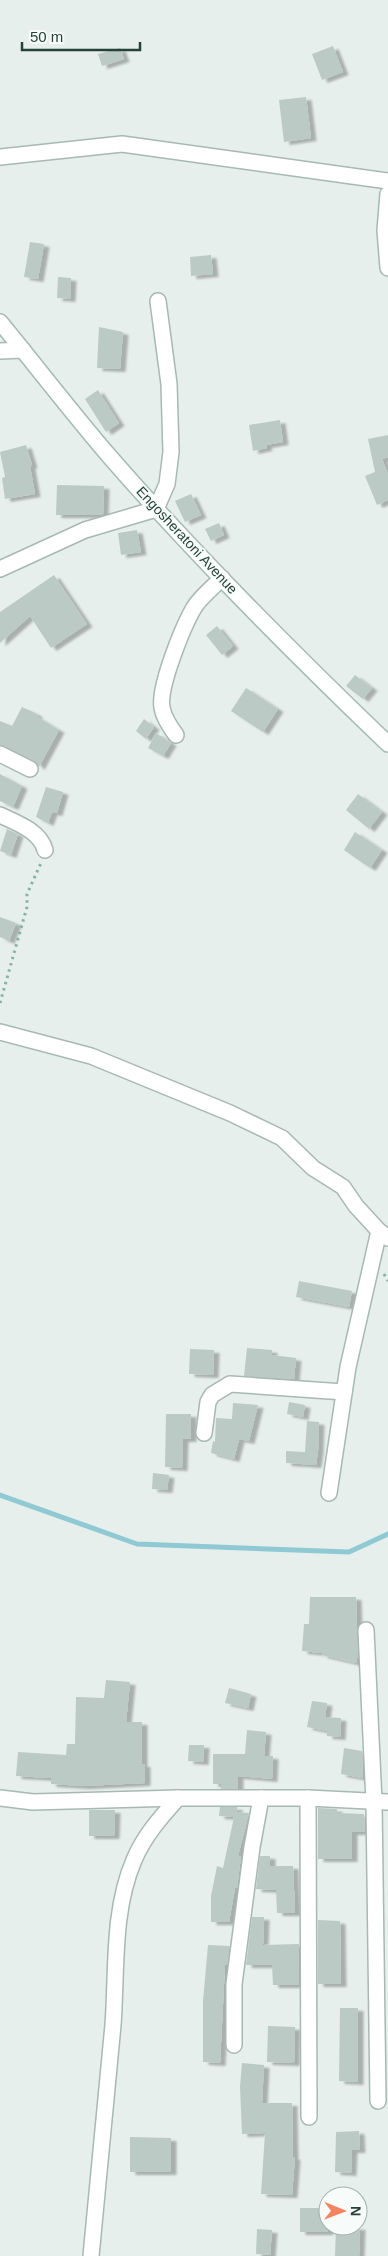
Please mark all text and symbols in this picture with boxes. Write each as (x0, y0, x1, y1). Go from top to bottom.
scale bar (22, 20, 140, 52)
text: 50 m (30, 28, 63, 45)
street label: Engosheratoni Avenue (133, 483, 241, 597)
north arrow (318, 2186, 368, 2236)
text: N (348, 2206, 364, 2216)

